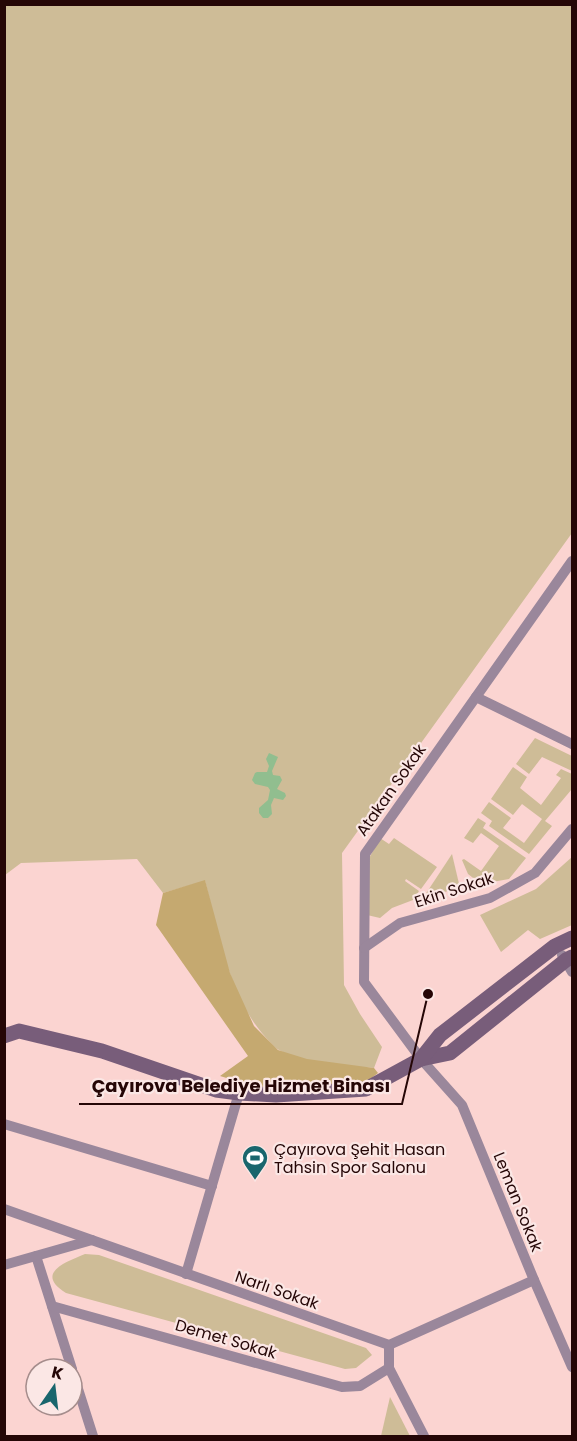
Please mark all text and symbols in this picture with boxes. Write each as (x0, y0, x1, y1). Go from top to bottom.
street label: Atakan Sokak (351, 739, 432, 841)
street label: Ekin Sokak (412, 866, 497, 914)
callout: Çayırova Belediye Hizmet Binası (79, 1068, 402, 1104)
text: Çayırova Belediye Hizmet Binası (92, 1073, 390, 1098)
place label: Çayırova Şehit Hasan Tahsin Spor Salonu (274, 1138, 445, 1179)
sports icon: Çayırova Şehit Hasan Tahsin Spor Salonu (240, 1143, 270, 1181)
street label: Leman Sokak (488, 1149, 549, 1256)
street label: Narlı Sokak (232, 1265, 323, 1315)
street label: Demet Sokak (173, 1314, 280, 1365)
north arrow (24, 1357, 84, 1417)
text: K (49, 1360, 66, 1385)

